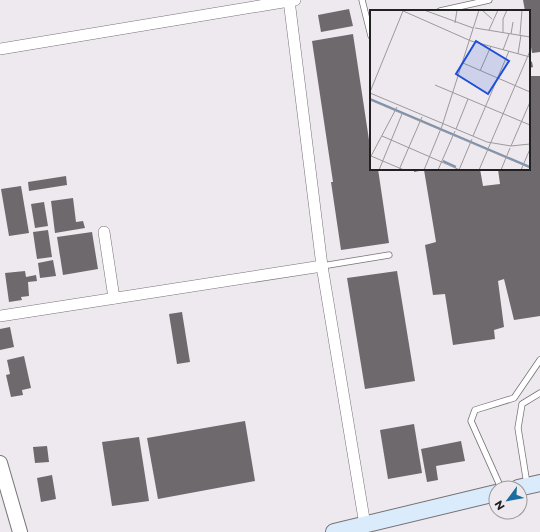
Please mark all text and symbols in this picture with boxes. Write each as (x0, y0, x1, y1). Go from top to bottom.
inset map (370, 10, 530, 170)
north arrow (488, 480, 528, 520)
text: N (491, 498, 508, 513)

